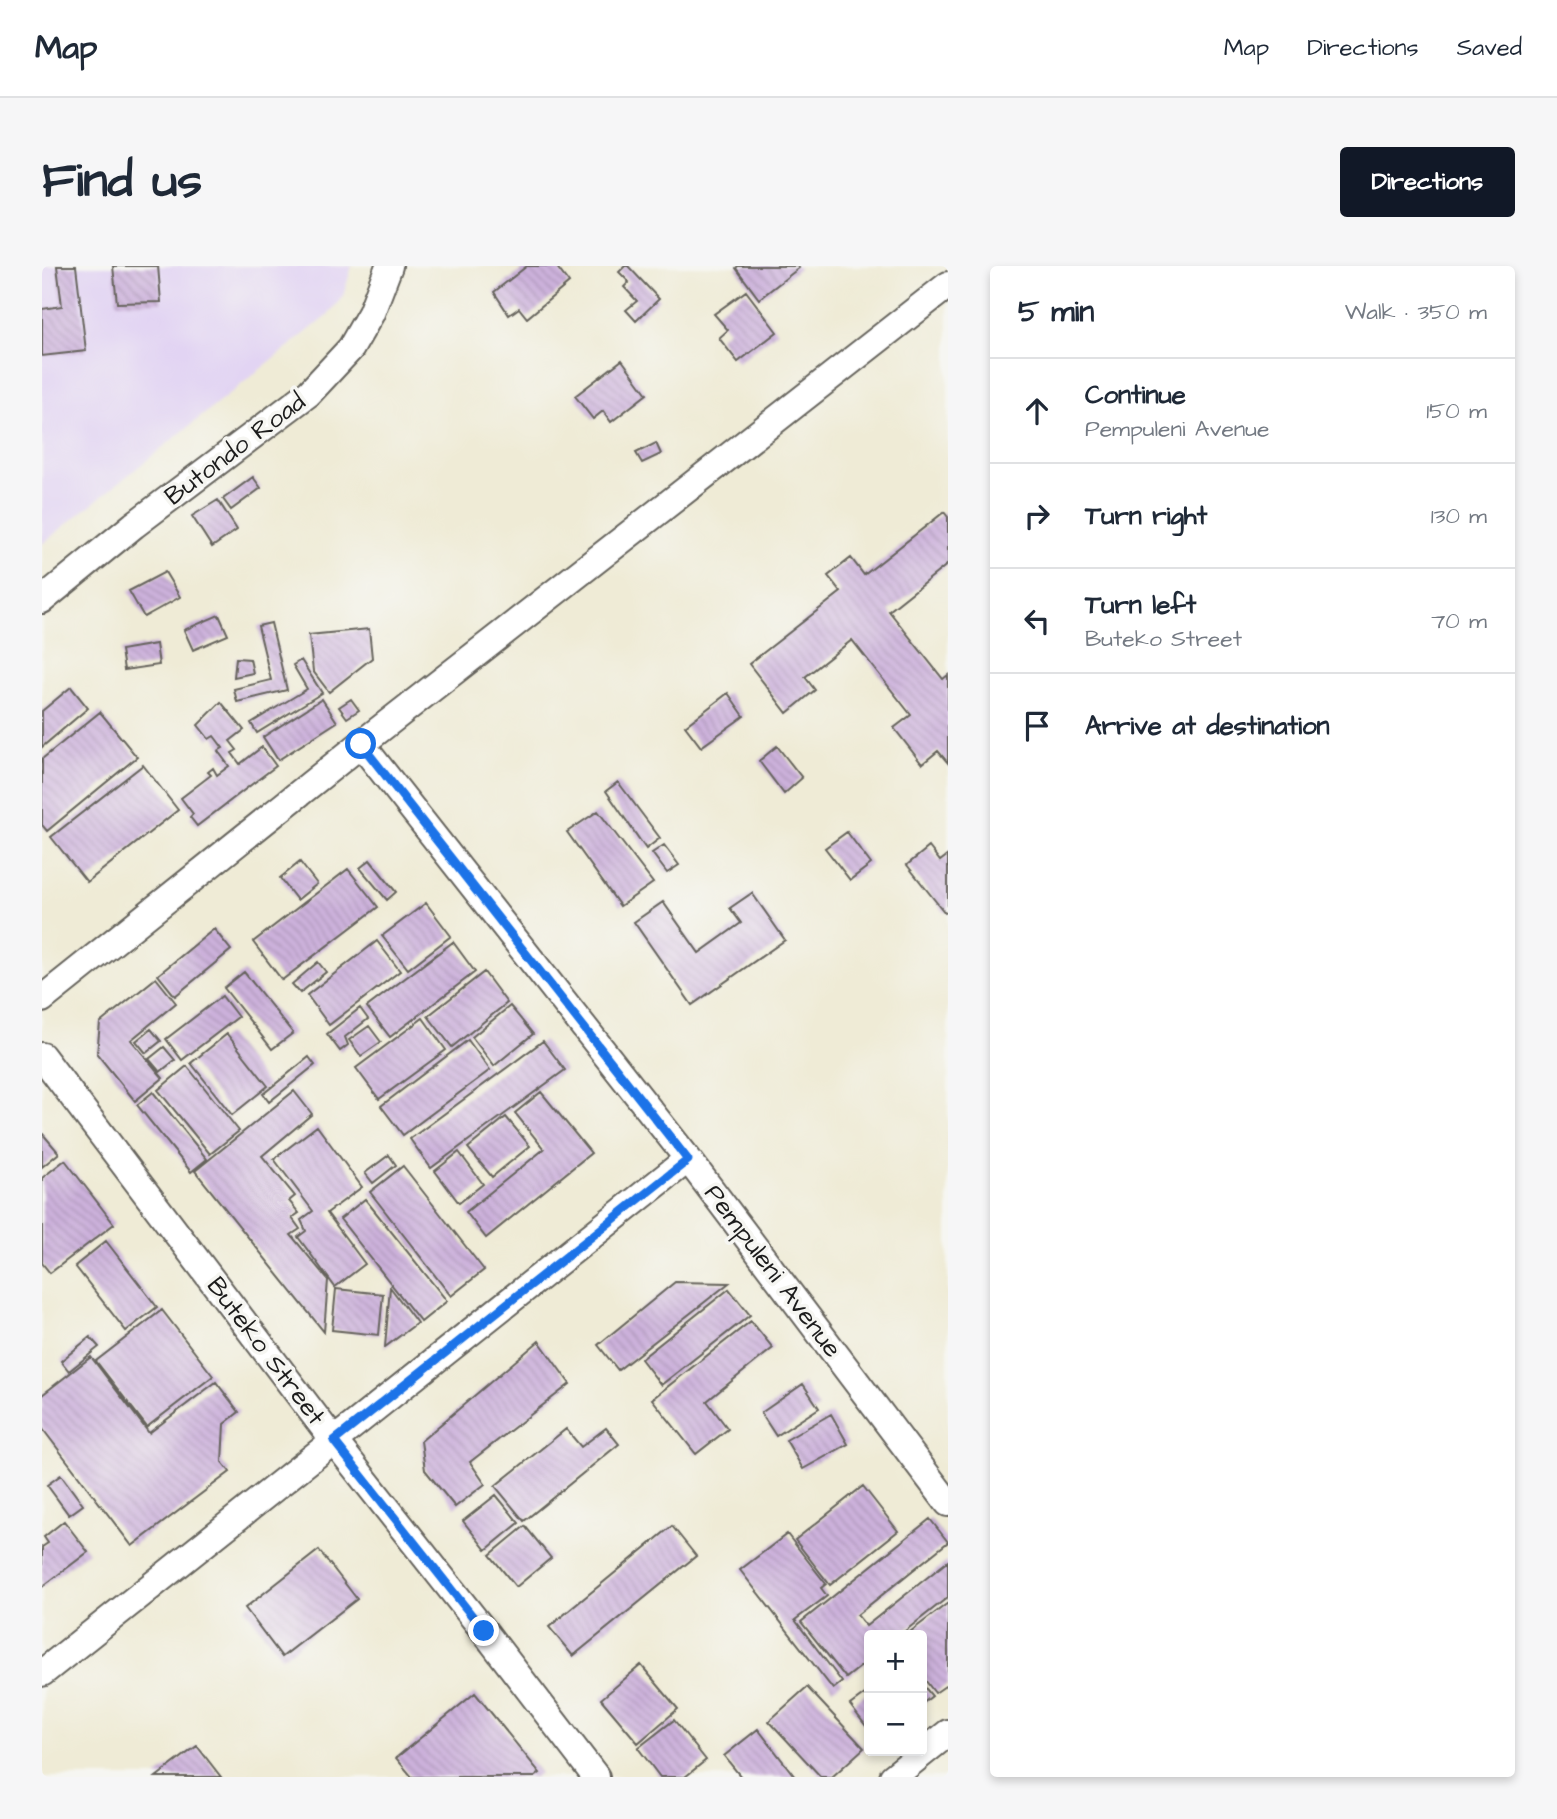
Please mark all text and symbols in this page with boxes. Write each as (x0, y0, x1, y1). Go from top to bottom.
text: Map (35, 25, 97, 71)
text: Map (1224, 31, 1269, 65)
text: Directions (1307, 31, 1419, 65)
text: Saved (1457, 31, 1522, 65)
button: Directions (1340, 147, 1515, 217)
text: Find us (42, 148, 202, 216)
text: 5 min (1018, 291, 1094, 333)
text: Walk · 350 m (1345, 296, 1487, 328)
text: Continue (1085, 377, 1186, 413)
street label: Butondo Road (157, 384, 313, 514)
icon: ahead (1018, 392, 1056, 430)
text: 150 m (1426, 395, 1487, 427)
text: Pempuleni Avenue (1085, 413, 1269, 445)
icon: right (1018, 497, 1056, 535)
text: Turn right (1085, 498, 1207, 534)
text: 130 m (1431, 500, 1487, 532)
text: Turn left (1085, 587, 1196, 623)
icon: left (1018, 602, 1056, 640)
text: 70 m (1431, 605, 1487, 637)
text: Buteko Street (1085, 623, 1242, 655)
icon: arrive (1018, 707, 1056, 745)
text: Arrive at destination (1085, 708, 1330, 744)
route start (345, 728, 376, 759)
street label: Pempuleni Avenue (696, 1177, 850, 1365)
street label: Buteko Street (198, 1269, 334, 1433)
route end (468, 1615, 499, 1646)
map controls (864, 1630, 927, 1756)
button: + (864, 1630, 927, 1693)
button: − (864, 1693, 927, 1756)

